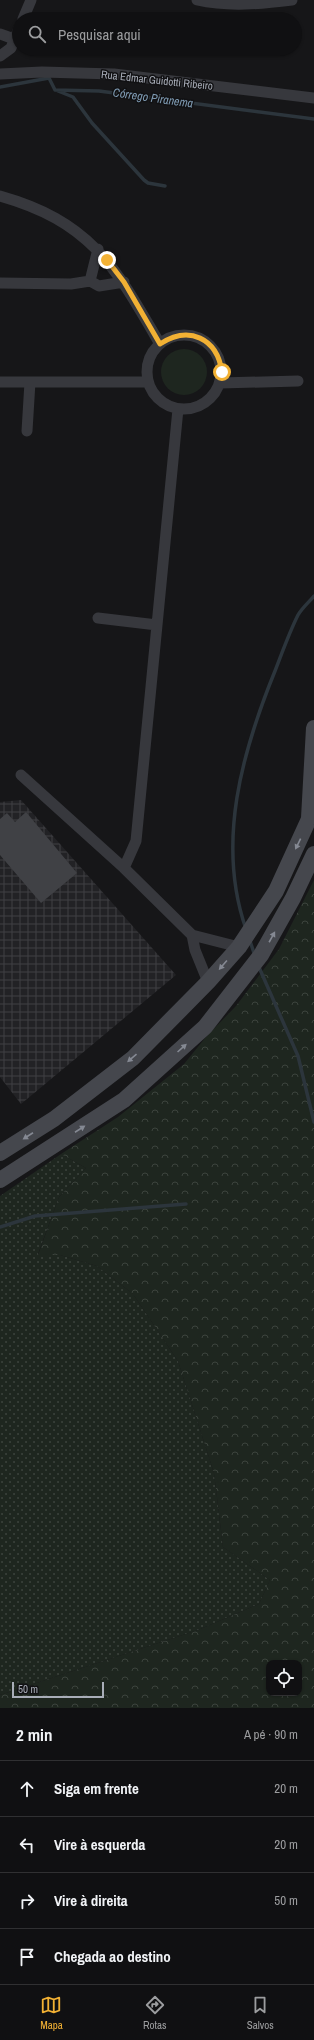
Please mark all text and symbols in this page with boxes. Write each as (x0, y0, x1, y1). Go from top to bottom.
search box (12, 12, 302, 56)
icon: search (26, 23, 48, 45)
text: Pesquisar aqui (58, 24, 141, 45)
street label: Rua Edmar Guidotti Ribeiro (100, 67, 214, 93)
water label: Córrego Piranema (112, 84, 195, 112)
route end (98, 251, 116, 269)
route start (213, 363, 231, 381)
one-way arrow (295, 838, 301, 849)
one-way arrow (268, 931, 275, 943)
one-way arrow (218, 960, 227, 971)
one-way arrow (176, 1044, 187, 1053)
one-way arrow (127, 1054, 137, 1063)
one-way arrow (74, 1125, 86, 1132)
one-way arrow (22, 1132, 33, 1139)
map controls (266, 1660, 302, 1696)
button: locate (266, 1660, 302, 1696)
scale bar (12, 1680, 104, 1699)
text: 50 m (18, 1682, 38, 1696)
text: 2 min (16, 1723, 52, 1746)
text: A pé · 90 m (244, 1726, 298, 1743)
icon: ahead (16, 1778, 38, 1800)
text: Siga em frente (54, 1778, 139, 1799)
text: 20 m (274, 1780, 298, 1797)
icon: left (16, 1834, 38, 1856)
text: Vire à esquerda (54, 1834, 145, 1855)
text: 20 m (274, 1836, 298, 1853)
icon: right (16, 1890, 38, 1912)
text: Vire à direita (54, 1890, 128, 1911)
text: 50 m (274, 1892, 298, 1909)
icon: arrive (16, 1946, 38, 1968)
text: Chegada ao destino (54, 1946, 171, 1967)
tab: Mapa (40, 1994, 63, 2032)
tab: Rotas (143, 1994, 167, 2032)
tab: Salvos (247, 1994, 274, 2032)

